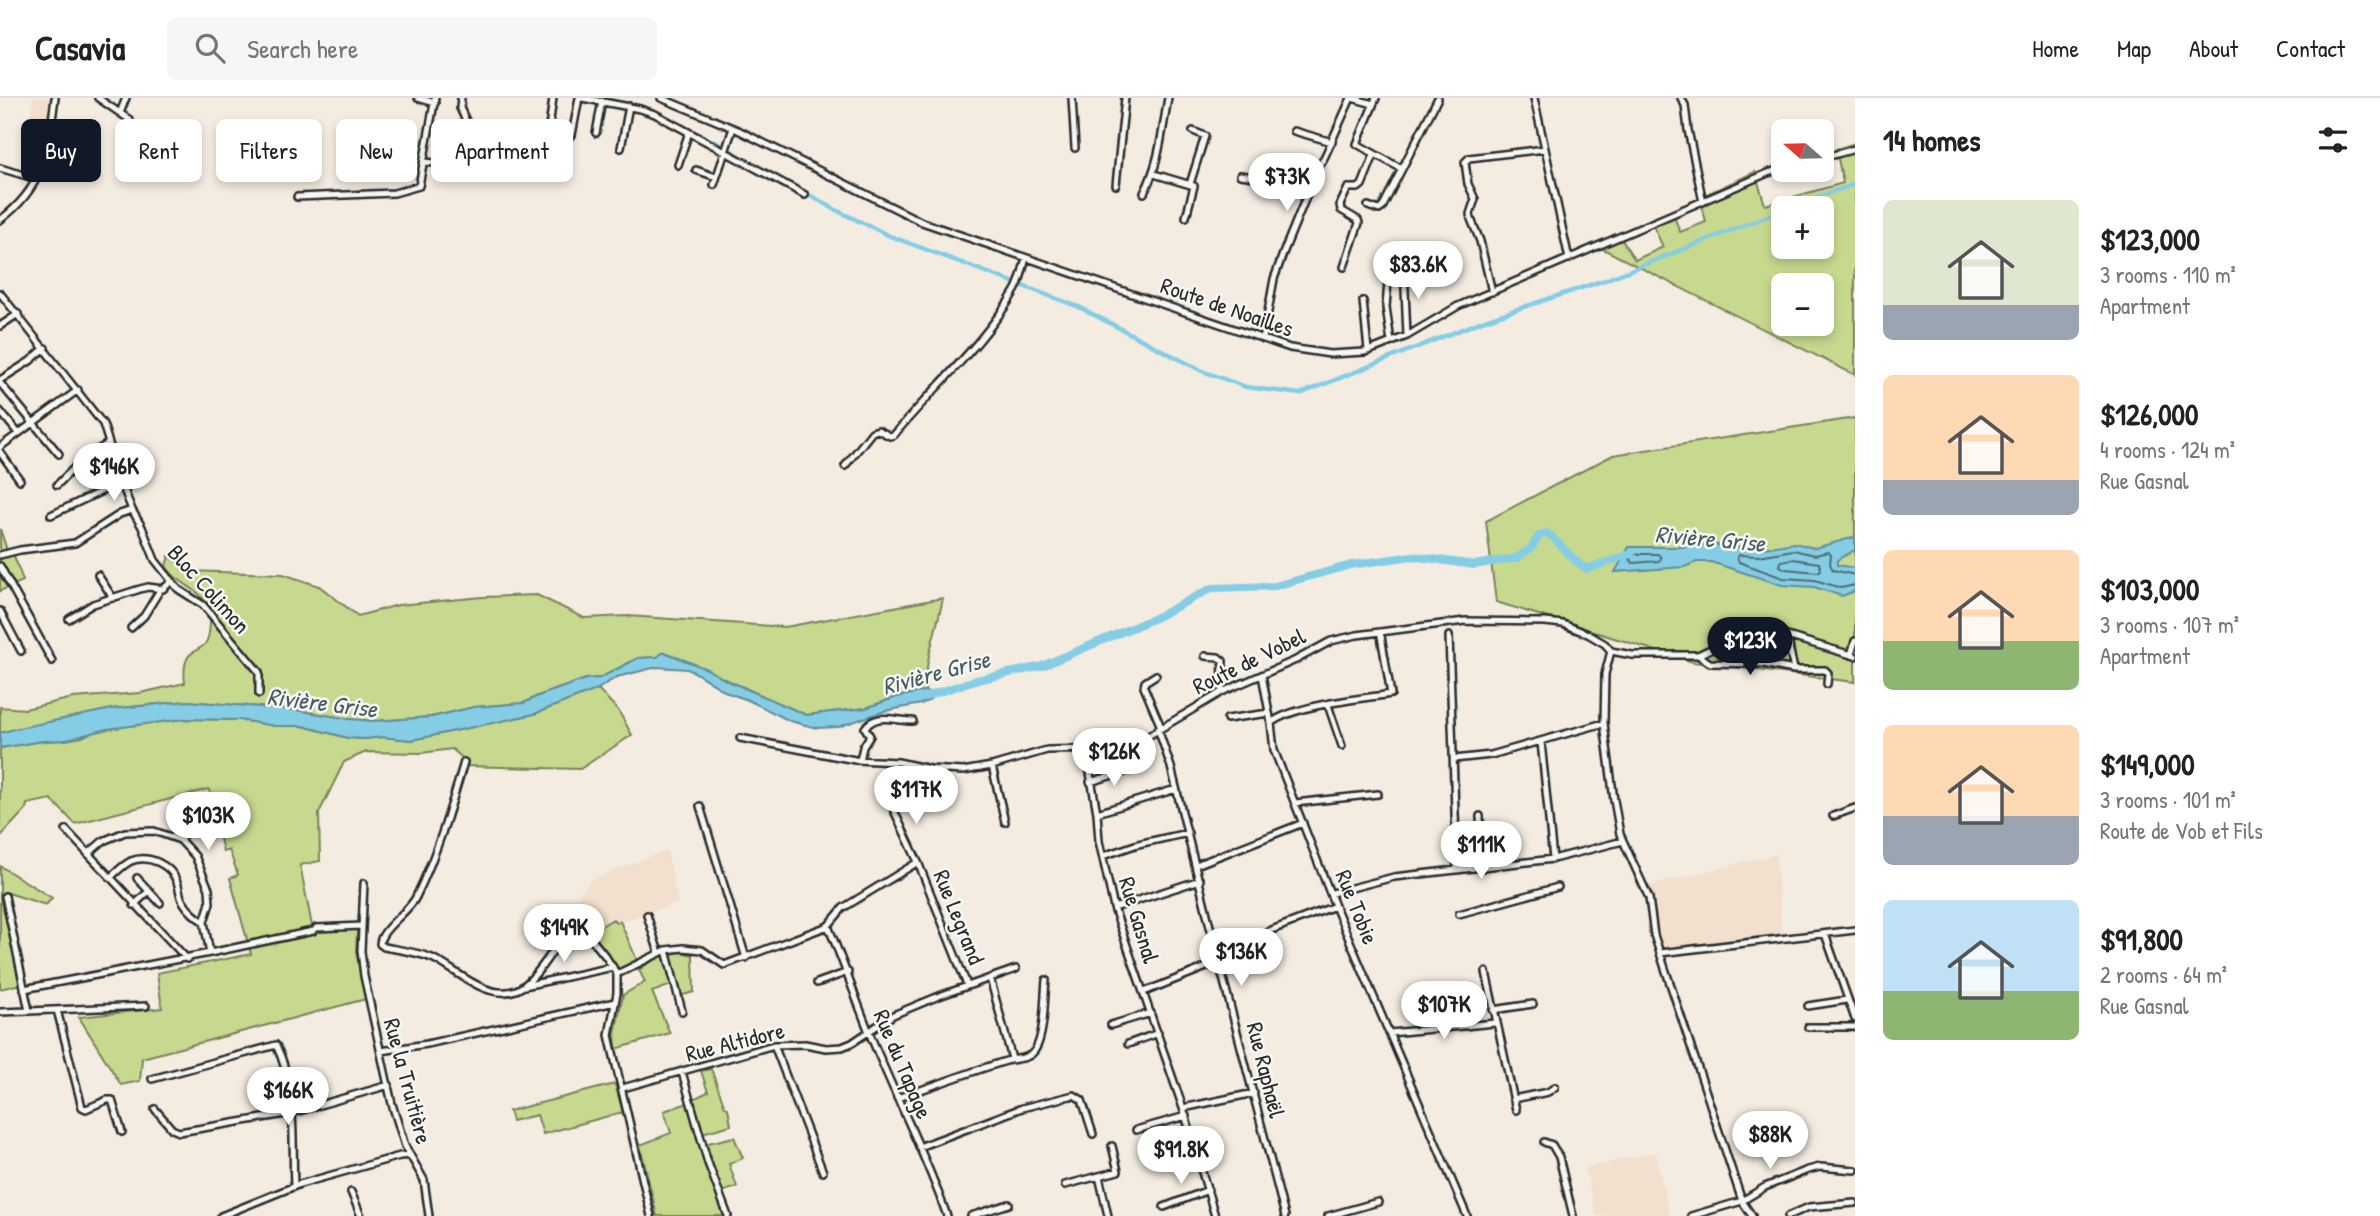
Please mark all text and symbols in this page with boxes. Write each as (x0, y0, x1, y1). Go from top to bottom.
search box (167, 17, 657, 80)
text: Casavia (35, 26, 125, 70)
icon: search (191, 29, 229, 67)
text: Search here (247, 31, 358, 66)
text: Home (2032, 32, 2079, 64)
text: Map (2117, 32, 2151, 64)
text: About (2189, 32, 2238, 64)
text: Contact (2276, 32, 2345, 64)
chip: Buy (21, 119, 101, 182)
chip: Rent (115, 119, 202, 182)
chip: Filters (216, 119, 322, 182)
chip: New (336, 119, 417, 182)
chip: Apartment (431, 119, 573, 182)
north arrow (1771, 119, 1834, 182)
map controls (1771, 119, 1834, 336)
text: 14 homes (1883, 120, 1981, 160)
icon: filters (2314, 121, 2352, 159)
pin: $73K (1246, 153, 1328, 213)
text: $73K (1264, 160, 1310, 191)
button: + (1771, 196, 1834, 259)
text: $123,000 (2100, 219, 2200, 259)
icon: home (1939, 228, 2023, 312)
pin: $83.6K (1361, 242, 1475, 301)
text: $83.6K (1389, 248, 1447, 279)
text: 3 rooms · 110 m² (2100, 259, 2236, 290)
street label: Route de Noailles (1157, 269, 1298, 344)
button: − (1771, 273, 1834, 336)
text: Apartment (2100, 290, 2190, 321)
text: $126,000 (2100, 394, 2199, 434)
icon: home (1939, 403, 2023, 487)
text: 4 rooms · 124 m² (2100, 434, 2235, 465)
pin: $146K (65, 444, 163, 503)
text: $146K (89, 450, 139, 481)
text: Rue Gasnal (2100, 465, 2189, 496)
water label: Rivière Grise (1654, 517, 1768, 559)
street label: Bloc Colimon (161, 538, 258, 640)
text: $103,000 (2100, 569, 2199, 609)
icon: home (1939, 578, 2023, 662)
text: 3 rooms · 107 m² (2100, 609, 2239, 640)
pin: $123K (1701, 618, 1799, 677)
street label: Route de Vobel (1187, 620, 1311, 701)
text: $123K (1723, 624, 1777, 655)
text: Apartment (2100, 640, 2190, 671)
water label: Rivière Grise (878, 642, 994, 702)
water label: Rivière Grise (266, 679, 380, 725)
pin: $126K (1065, 728, 1163, 788)
text: $126K (1088, 735, 1140, 766)
text: $149,000 (2100, 744, 2195, 784)
icon: home (1939, 753, 2023, 837)
pin: $117K (867, 766, 965, 826)
text: $117K (890, 773, 942, 804)
text: 3 rooms · 101 m² (2100, 784, 2236, 815)
pin: $103K (159, 792, 257, 852)
text: $103K (182, 799, 234, 830)
text: Route de Vob et Fils (2100, 815, 2263, 846)
pin: $111K (1432, 822, 1530, 881)
text: $111K (1457, 828, 1505, 859)
street label: Rue Legrand (926, 865, 992, 969)
street label: Rue Tobie (1329, 865, 1386, 949)
street label: Rue Gasnal (1112, 873, 1167, 968)
pin: $149K (515, 904, 613, 964)
text: $149K (539, 911, 589, 942)
text: $91,800 (2100, 919, 2183, 959)
pin: $136K (1192, 928, 1290, 988)
icon: home (1939, 928, 2023, 1012)
text: $136K (1215, 935, 1267, 966)
text: 2 rooms · 64 m² (2100, 959, 2227, 990)
pin: $107K (1395, 982, 1493, 1041)
text: $107K (1417, 988, 1471, 1019)
text: Rue Gasnal (2100, 990, 2189, 1021)
street label: Rue du Tapage (867, 1005, 940, 1123)
street label: Rue Altidore (682, 1014, 788, 1069)
street label: Rue la Truitière (377, 1015, 440, 1147)
street label: Rue Raphaël (1240, 1019, 1294, 1122)
pin: $166K (239, 1068, 337, 1127)
text: $166K (263, 1074, 313, 1105)
pin: $88K (1729, 1112, 1811, 1171)
text: $88K (1748, 1118, 1792, 1149)
pin: $91.8K (1124, 1126, 1238, 1186)
text: $91.8K (1153, 1133, 1209, 1164)

